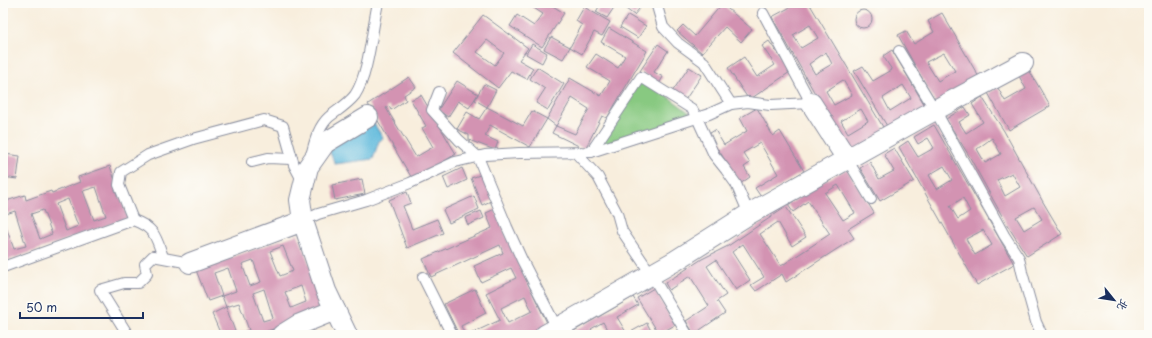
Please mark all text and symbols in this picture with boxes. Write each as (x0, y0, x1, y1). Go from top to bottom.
north arrow (1094, 280, 1134, 320)
scale bar (20, 294, 143, 320)
text: 北 (1113, 296, 1133, 314)
text: 50 m (26, 298, 57, 316)

